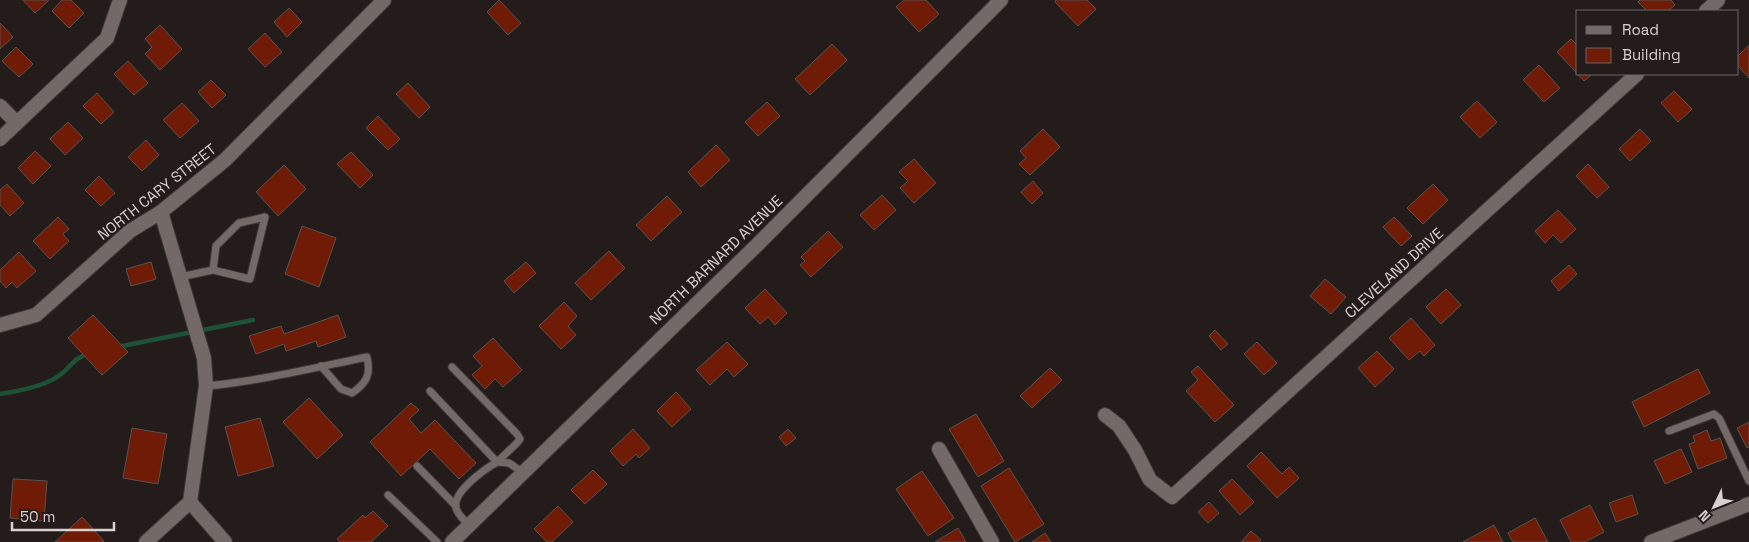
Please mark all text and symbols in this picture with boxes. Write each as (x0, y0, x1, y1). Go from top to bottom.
legend (1576, 10, 1739, 75)
text: Road (1622, 20, 1659, 39)
text: Building (1622, 45, 1681, 64)
street label: NORTH CARY STREET (93, 139, 220, 244)
street label: NORTH BARNARD AVENUE (645, 191, 786, 328)
street label: CLEVELAND DRIVE (1340, 223, 1447, 322)
north arrow (1689, 482, 1739, 532)
scale bar (12, 500, 115, 532)
text: N (1695, 506, 1714, 525)
text: 50 m (20, 507, 55, 526)

